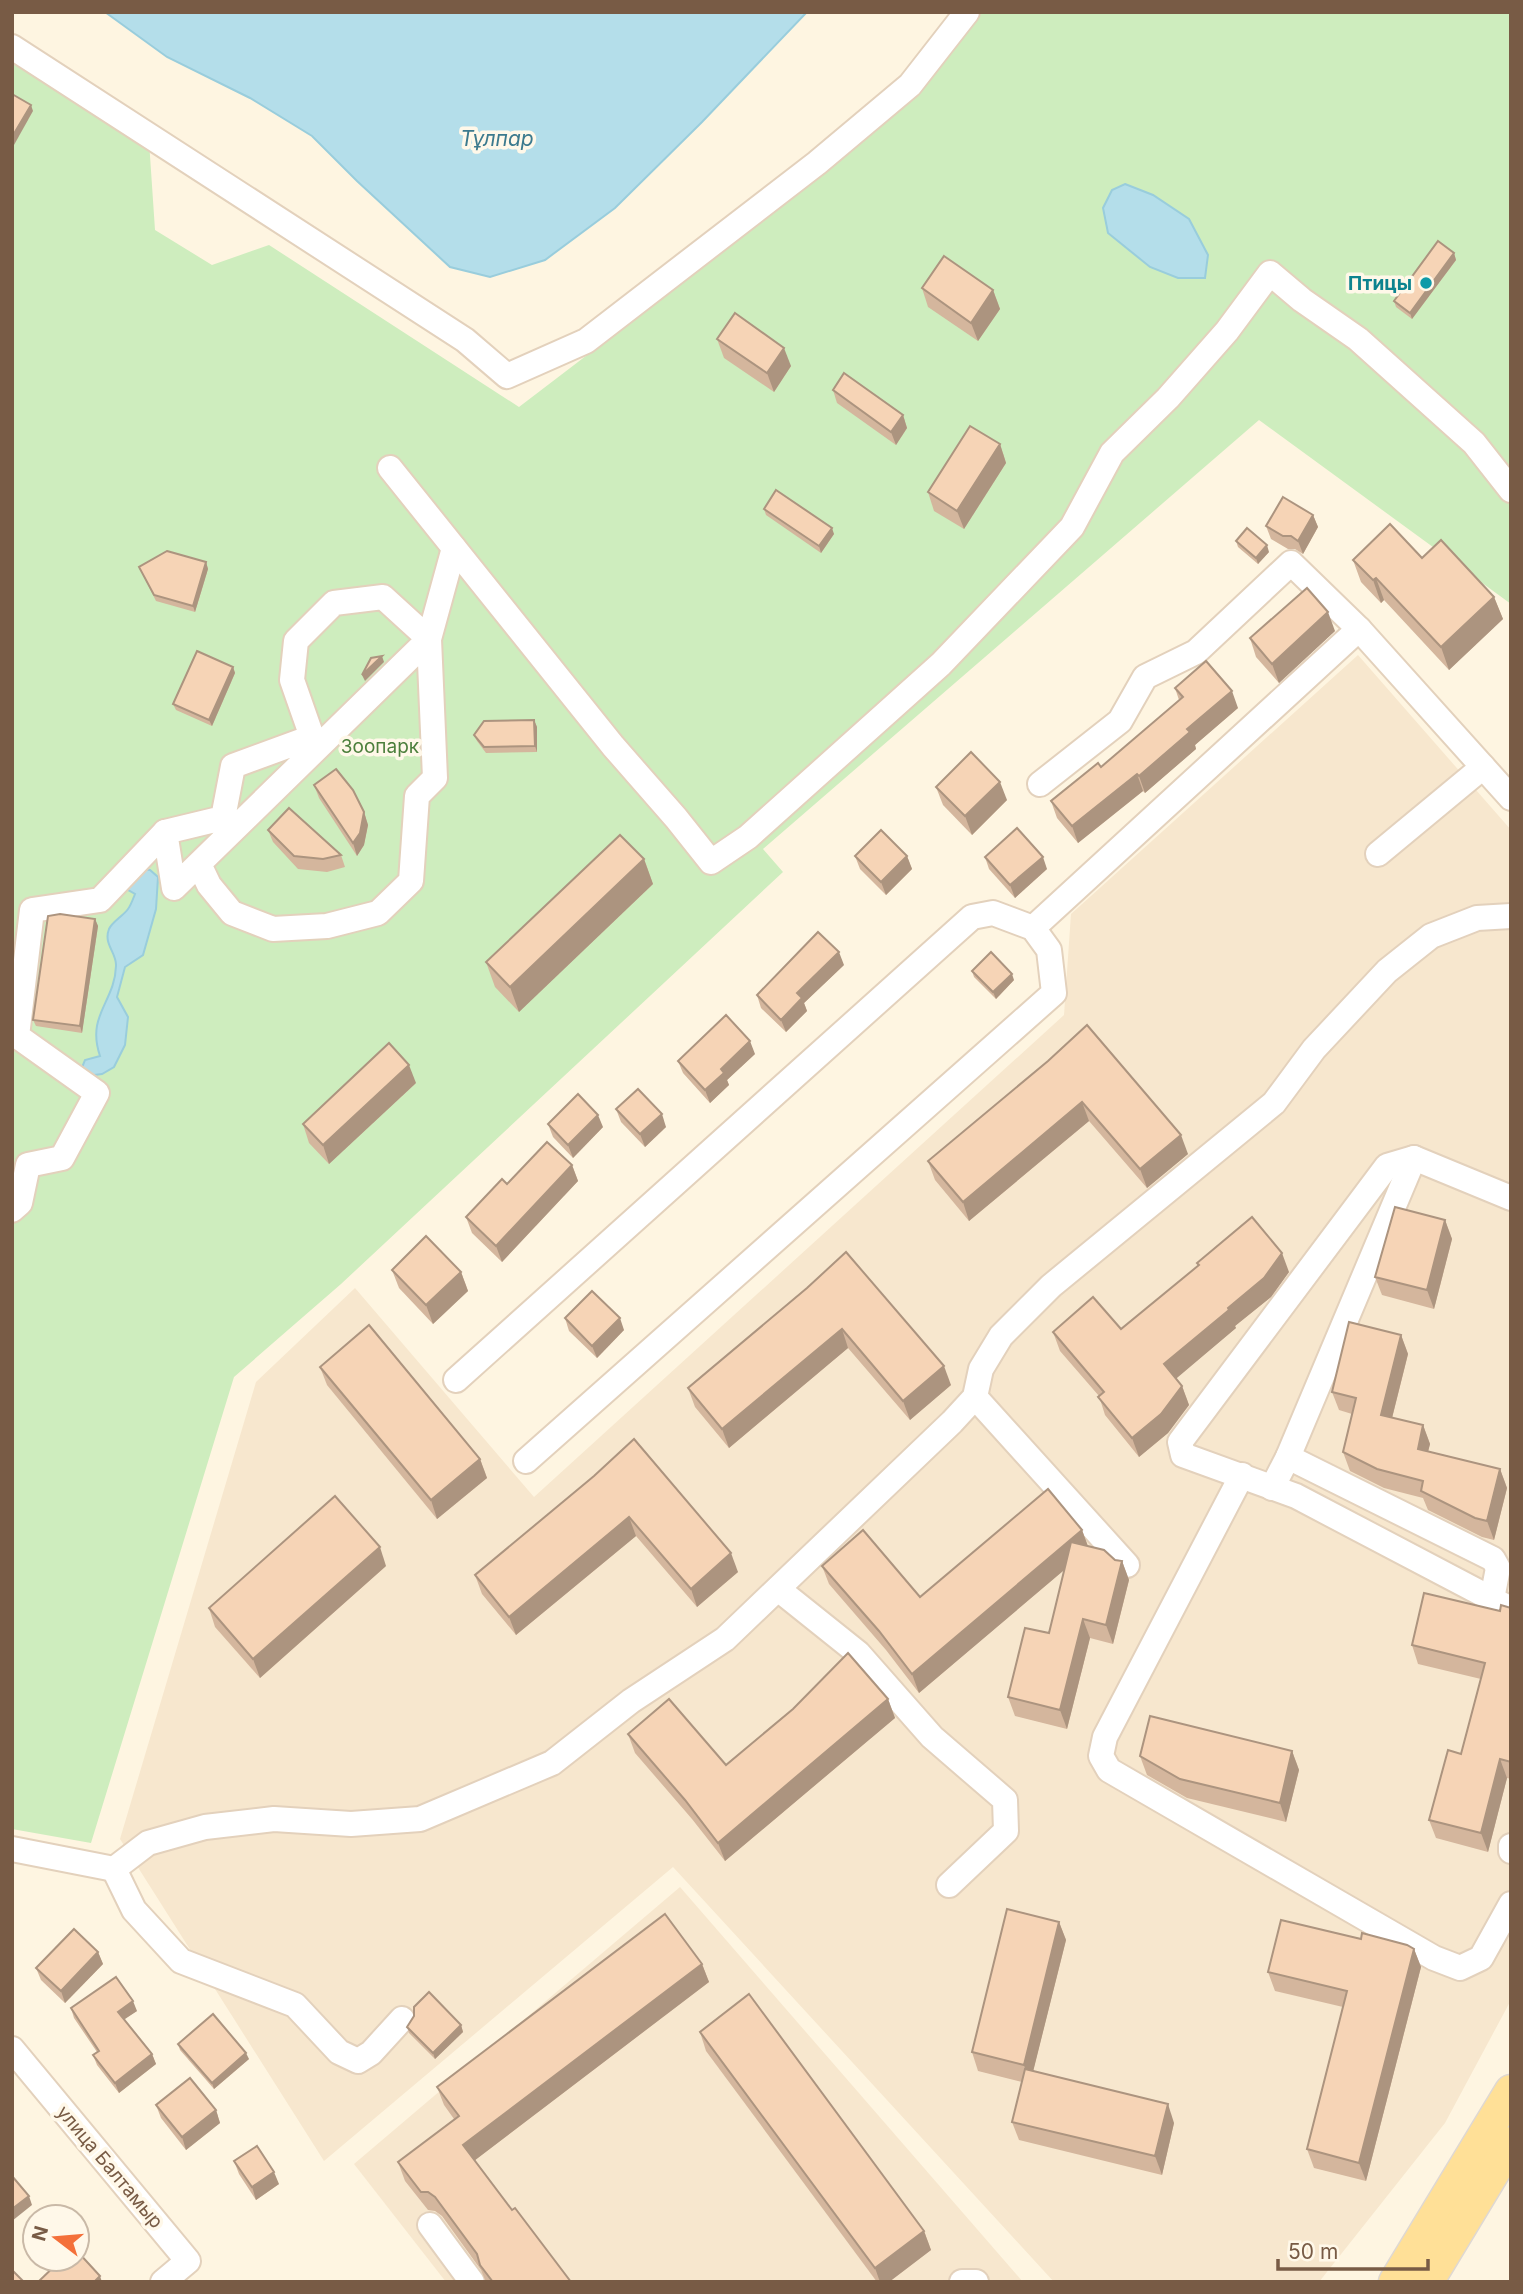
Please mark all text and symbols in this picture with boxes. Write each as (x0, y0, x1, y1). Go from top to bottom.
water label: Тұлпар (460, 126, 534, 151)
place label: Птицы (1348, 272, 1412, 295)
marker: Птицы (1418, 275, 1434, 291)
park label: Зоопарк (341, 735, 420, 758)
street label: улица Балтамыр (52, 2101, 168, 2233)
north arrow (21, 2203, 91, 2273)
text: N (27, 2223, 53, 2244)
scale bar (1278, 2228, 1428, 2272)
text: 50 m (1288, 2239, 1338, 2264)

